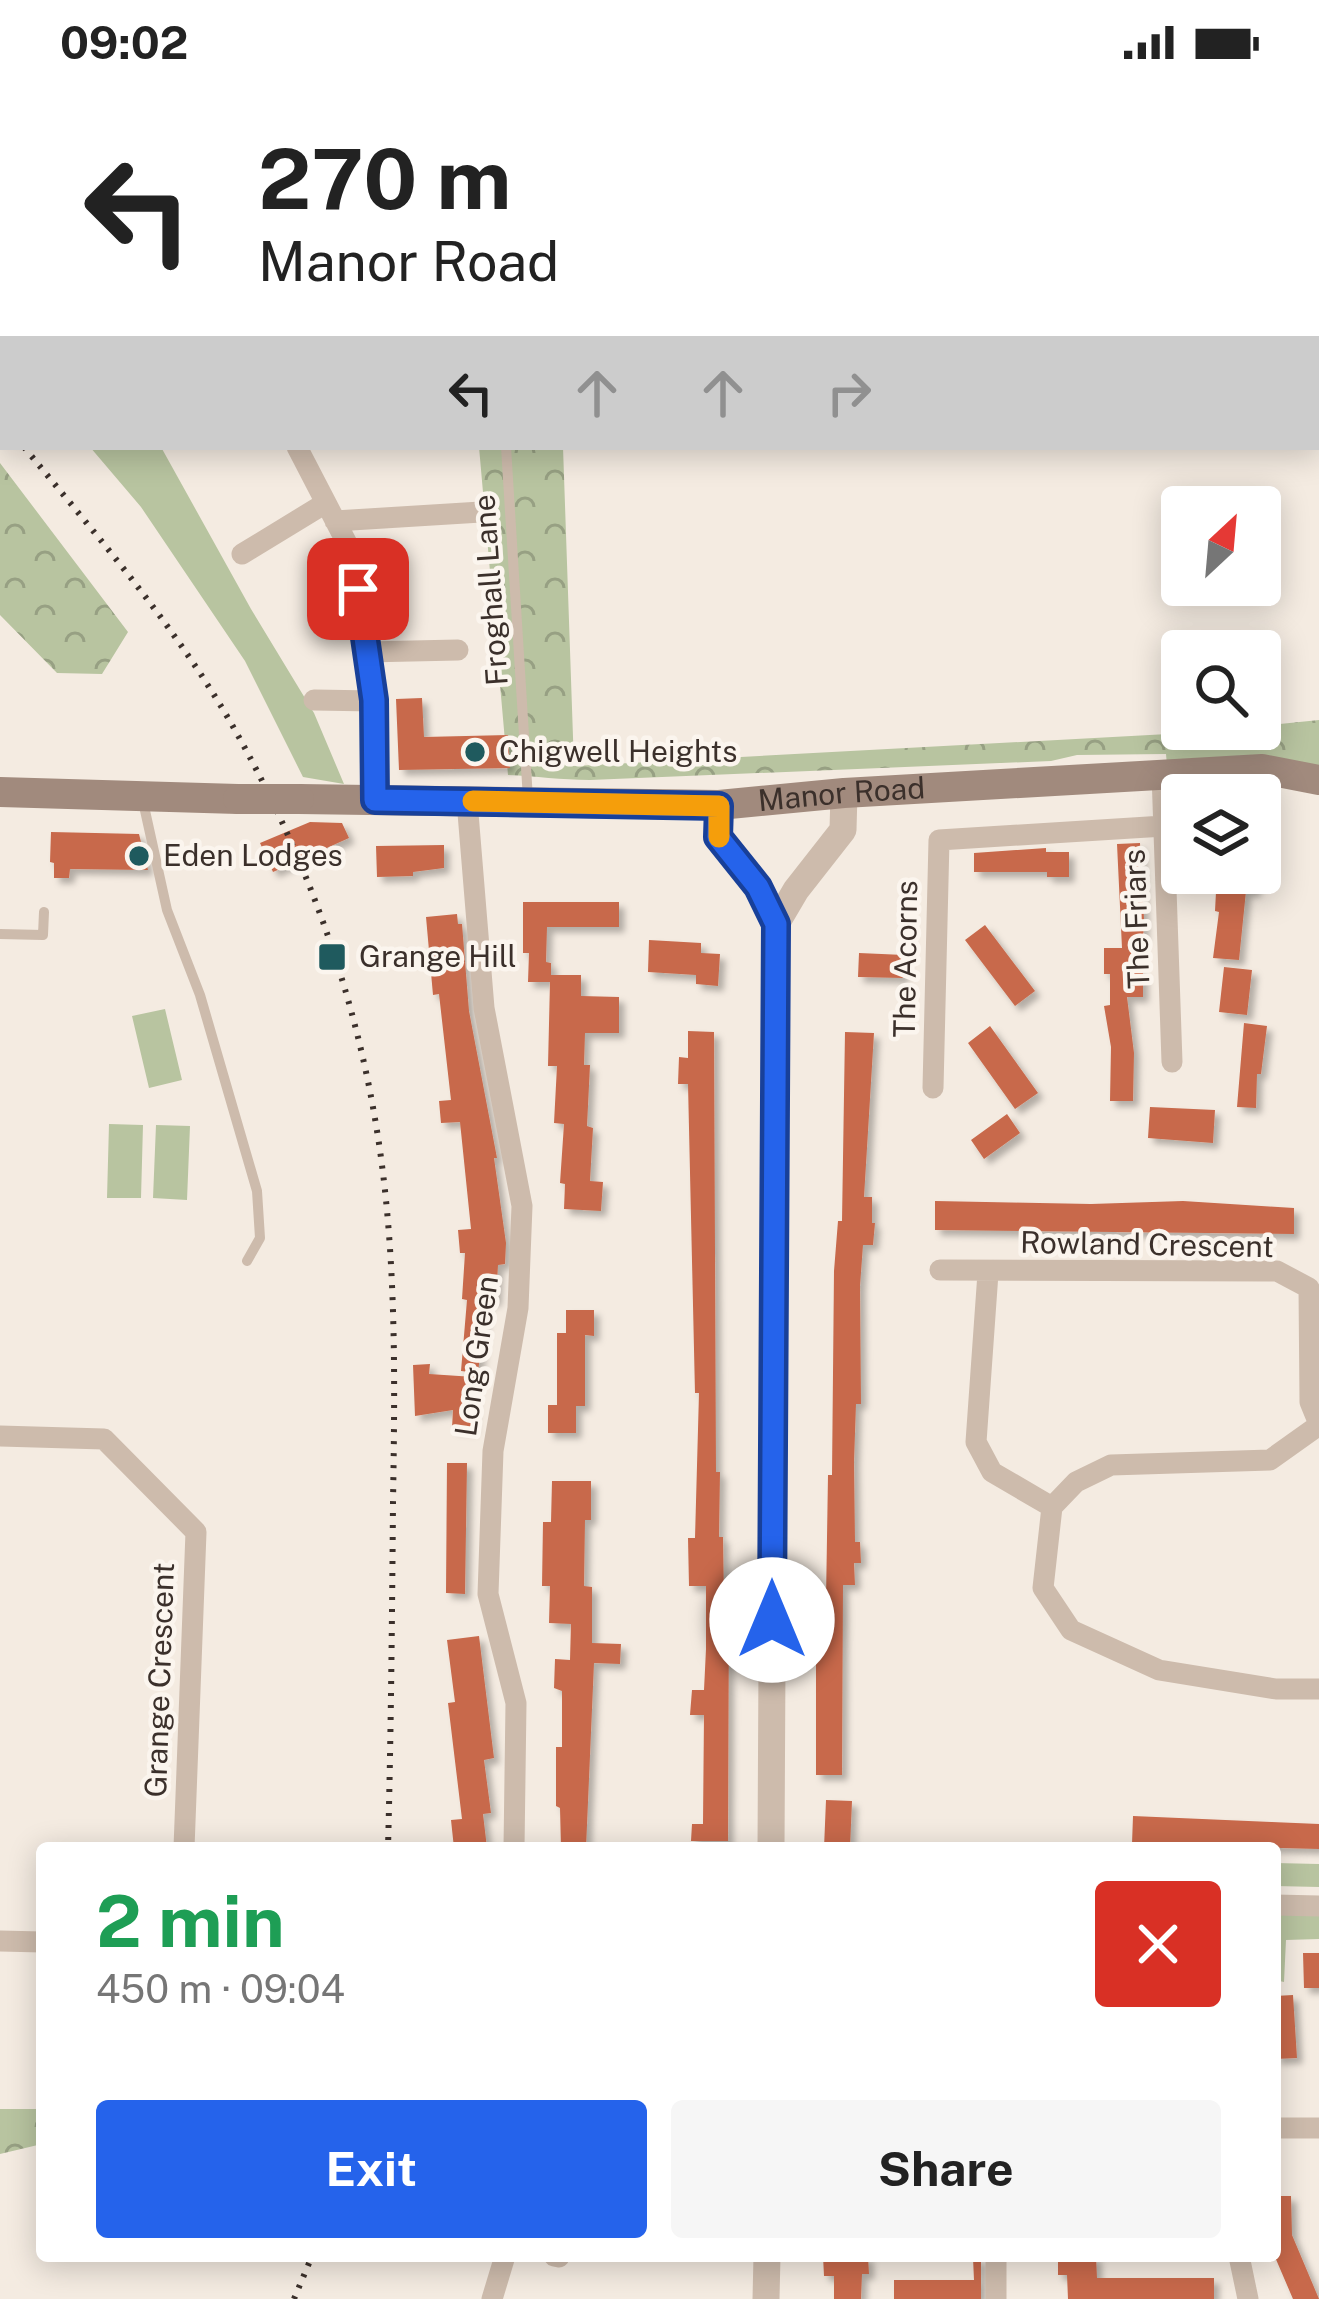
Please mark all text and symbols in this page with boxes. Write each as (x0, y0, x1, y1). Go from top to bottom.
text: 09:02 (60, 16, 188, 69)
text: 270 m (258, 129, 511, 228)
icon: left (60, 132, 216, 288)
text: Manor Road (258, 230, 559, 293)
icon: left (438, 360, 504, 426)
icon: ahead (564, 360, 630, 426)
icon: ahead (690, 360, 756, 426)
icon: right (816, 360, 882, 426)
north arrow (1161, 486, 1281, 606)
map controls (1161, 486, 1281, 894)
street label: Froghall Lane (465, 493, 515, 687)
pin (307, 538, 409, 640)
icon: arrive (325, 556, 391, 622)
button: search (1161, 630, 1281, 750)
place label: Chigwell Heights (499, 733, 737, 769)
marker: Chigwell Heights (462, 739, 488, 765)
street label: Manor Road (756, 769, 926, 818)
button: layers (1161, 774, 1281, 894)
place label: Eden Lodges (163, 837, 343, 873)
marker: Eden Lodges (126, 843, 152, 869)
street label: The Friars (1116, 849, 1156, 989)
street label: The Acorns (886, 880, 924, 1038)
place label: Grange Hill (359, 938, 517, 974)
marker: Grange Hill (316, 941, 348, 973)
street label: Rowland Crescent (1020, 1224, 1274, 1264)
street label: Long Green (447, 1273, 505, 1438)
position arrow (709, 1557, 835, 1683)
street label: Grange Crescent (137, 1562, 181, 1798)
text: 2 min (96, 1879, 285, 1963)
button: close (1095, 1881, 1221, 2007)
text: 450 m · 09:04 (96, 1966, 345, 2012)
button: Exit (96, 2100, 647, 2238)
button: Share (671, 2100, 1221, 2238)

